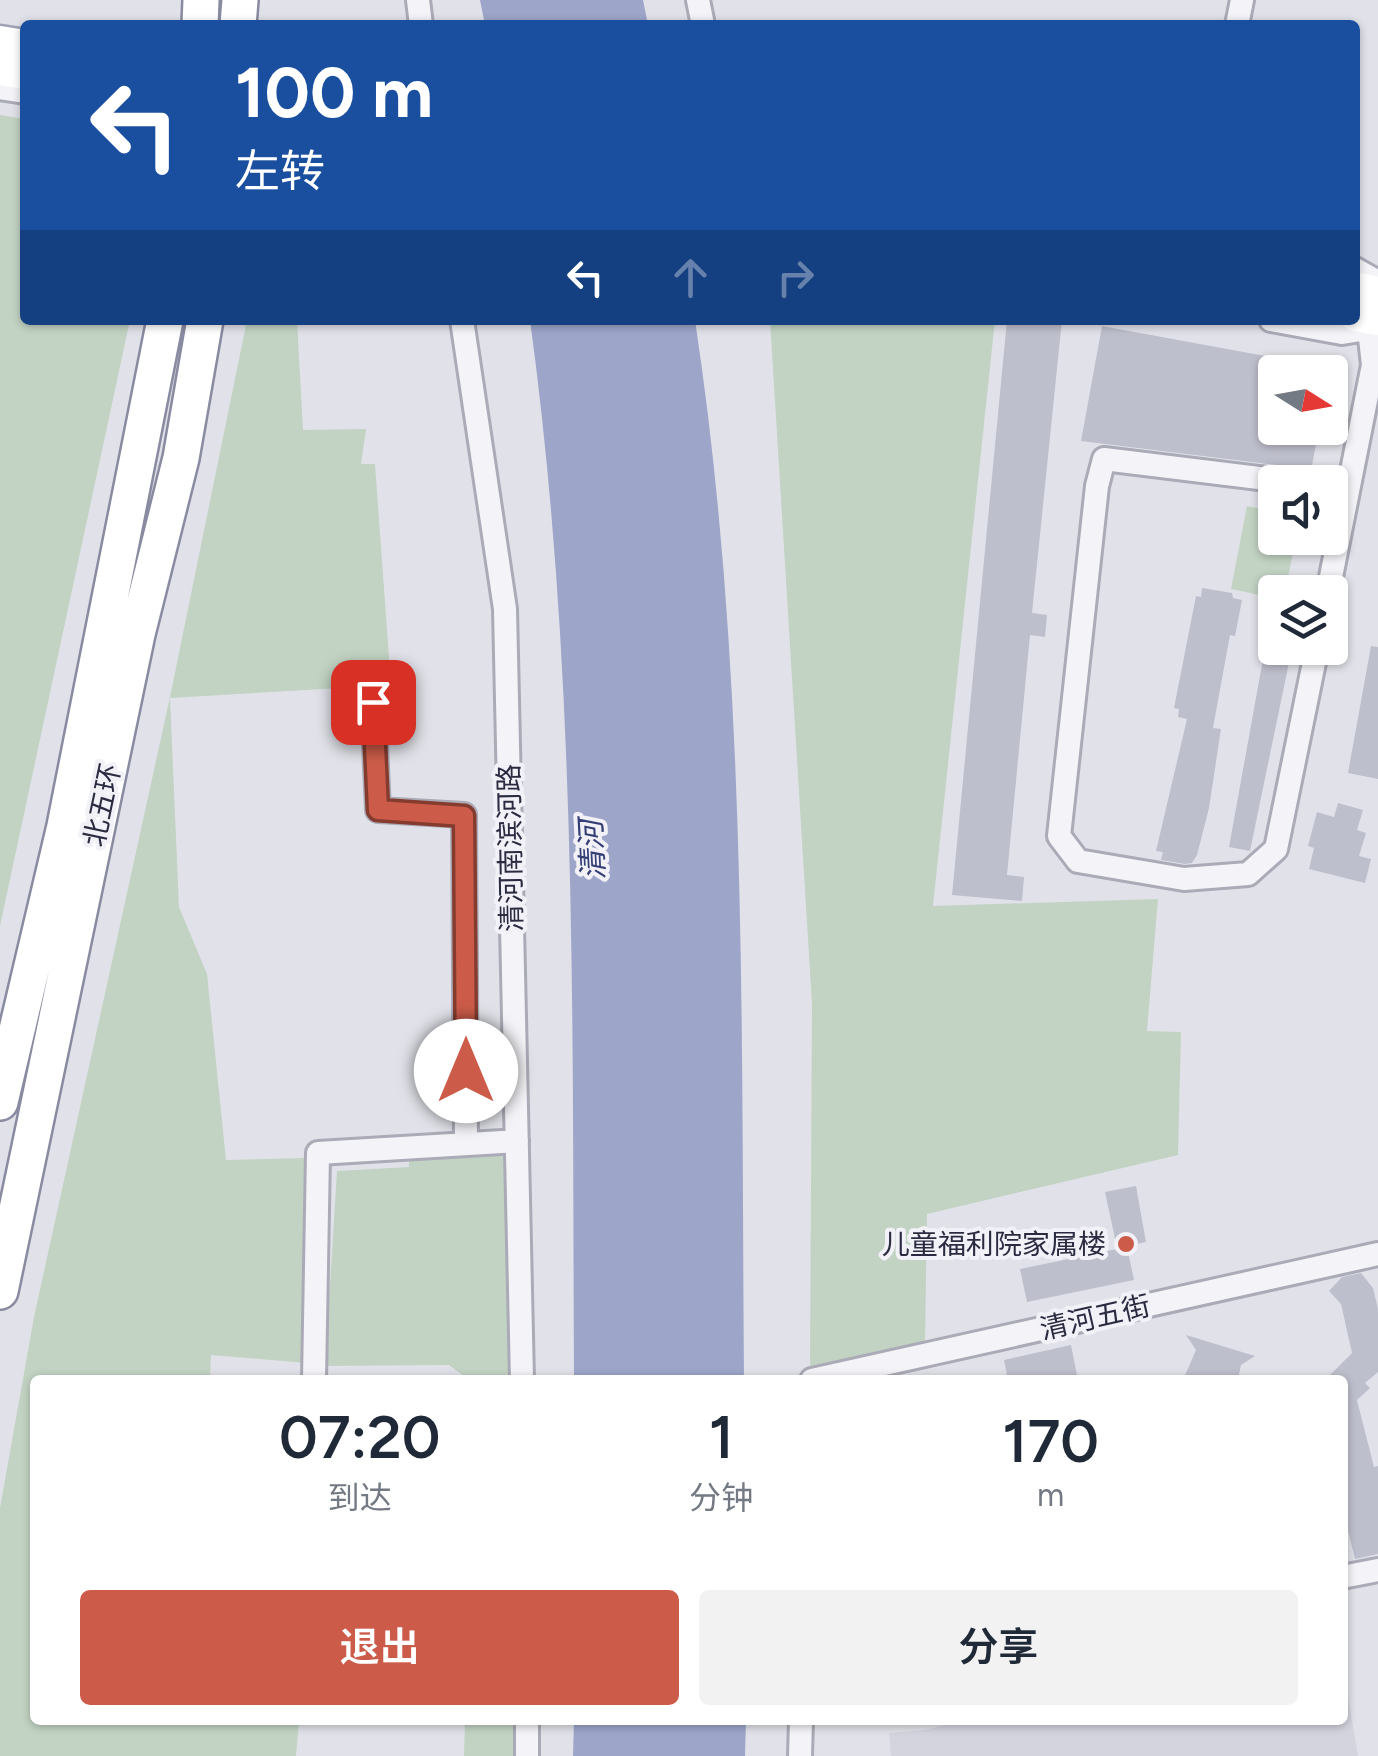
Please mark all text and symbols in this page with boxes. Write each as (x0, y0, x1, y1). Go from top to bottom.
text: 100 m (235, 50, 433, 135)
icon: left (70, 60, 200, 190)
text: 左转 (235, 144, 325, 198)
icon: left (558, 250, 613, 305)
icon: ahead (663, 250, 718, 305)
icon: right (768, 250, 823, 305)
north arrow (1258, 355, 1348, 445)
map controls (1258, 355, 1348, 665)
button: sound (1258, 465, 1348, 555)
button: layers (1258, 575, 1348, 665)
pin (331, 660, 416, 745)
icon: arrive (346, 675, 401, 730)
street label: 北五环 (77, 760, 127, 850)
street label: 清河南滨河路 (492, 764, 528, 932)
water label: 清河 (572, 814, 612, 881)
position arrow (414, 1019, 518, 1123)
place label: 儿童福利院家属楼 (882, 1227, 1106, 1261)
marker: 儿童福利院家属楼 (1115, 1233, 1137, 1255)
street label: 清河五街 (1037, 1288, 1153, 1346)
text: 07:20 (279, 1401, 440, 1473)
text: 1 (709, 1401, 734, 1473)
text: 170 (1002, 1405, 1099, 1477)
text: m (1037, 1476, 1064, 1514)
text: 到达 (328, 1479, 392, 1517)
text: 分钟 (689, 1479, 753, 1517)
button: 退出 (80, 1590, 679, 1705)
button: 分享 (699, 1590, 1298, 1705)

